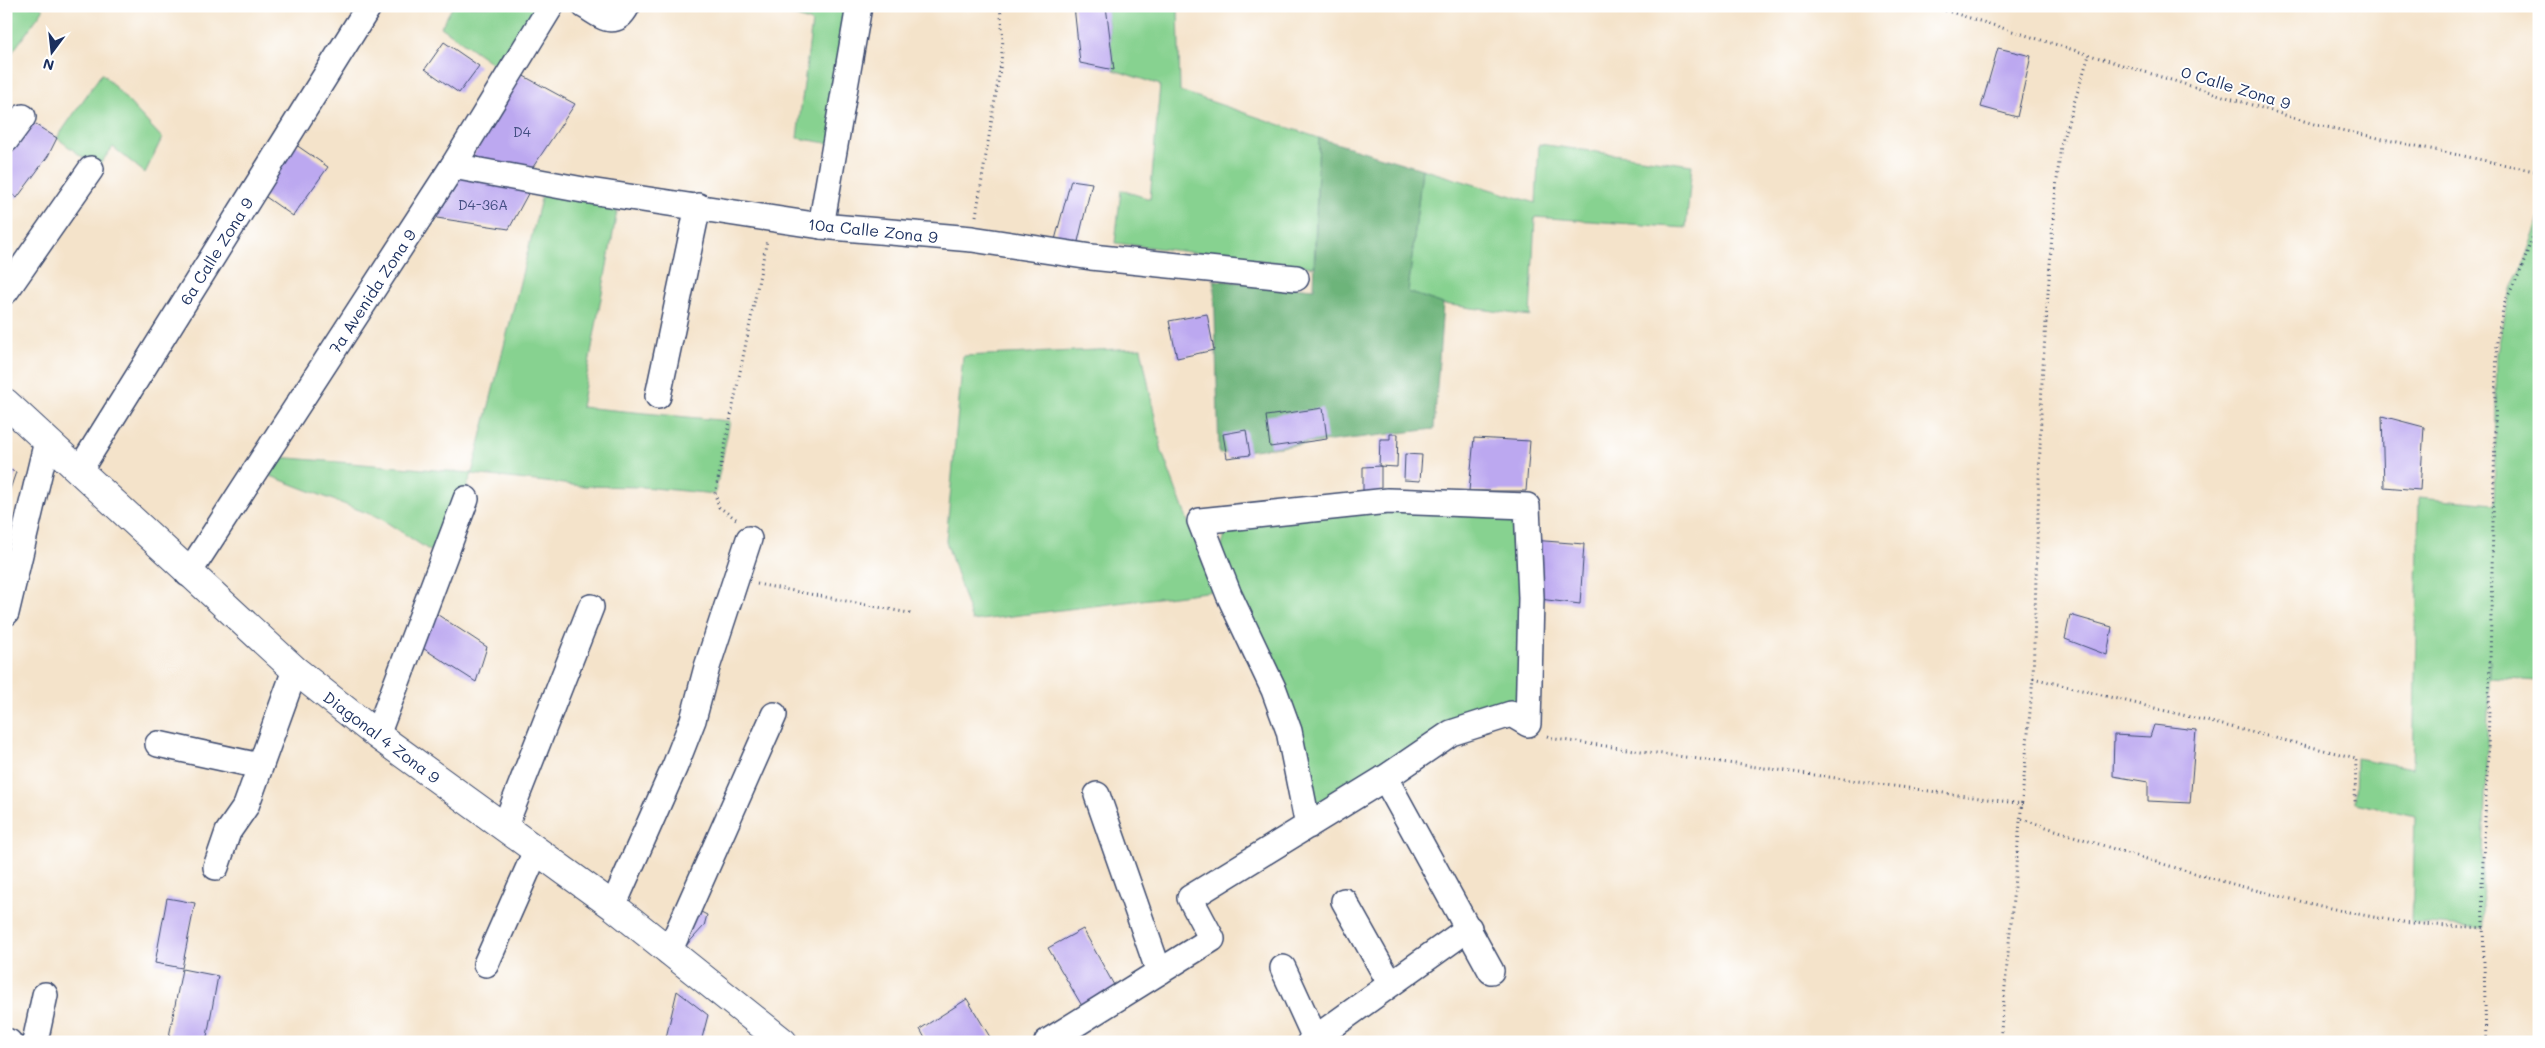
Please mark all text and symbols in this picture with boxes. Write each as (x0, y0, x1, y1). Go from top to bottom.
north arrow (28, 28, 78, 78)
text: N (41, 54, 56, 76)
street label: 0 Calle Zona 9 (2179, 60, 2293, 114)
house number: D4 (513, 122, 532, 141)
street label: 6a Calle Zona 9 (175, 193, 257, 309)
house number: D4-36A (458, 195, 508, 214)
street label: 10a Calle Zona 9 (807, 213, 939, 247)
street label: 7a Avenida Zona 9 (324, 225, 420, 357)
street label: Diagonal 4 Zona 9 (319, 686, 445, 788)

